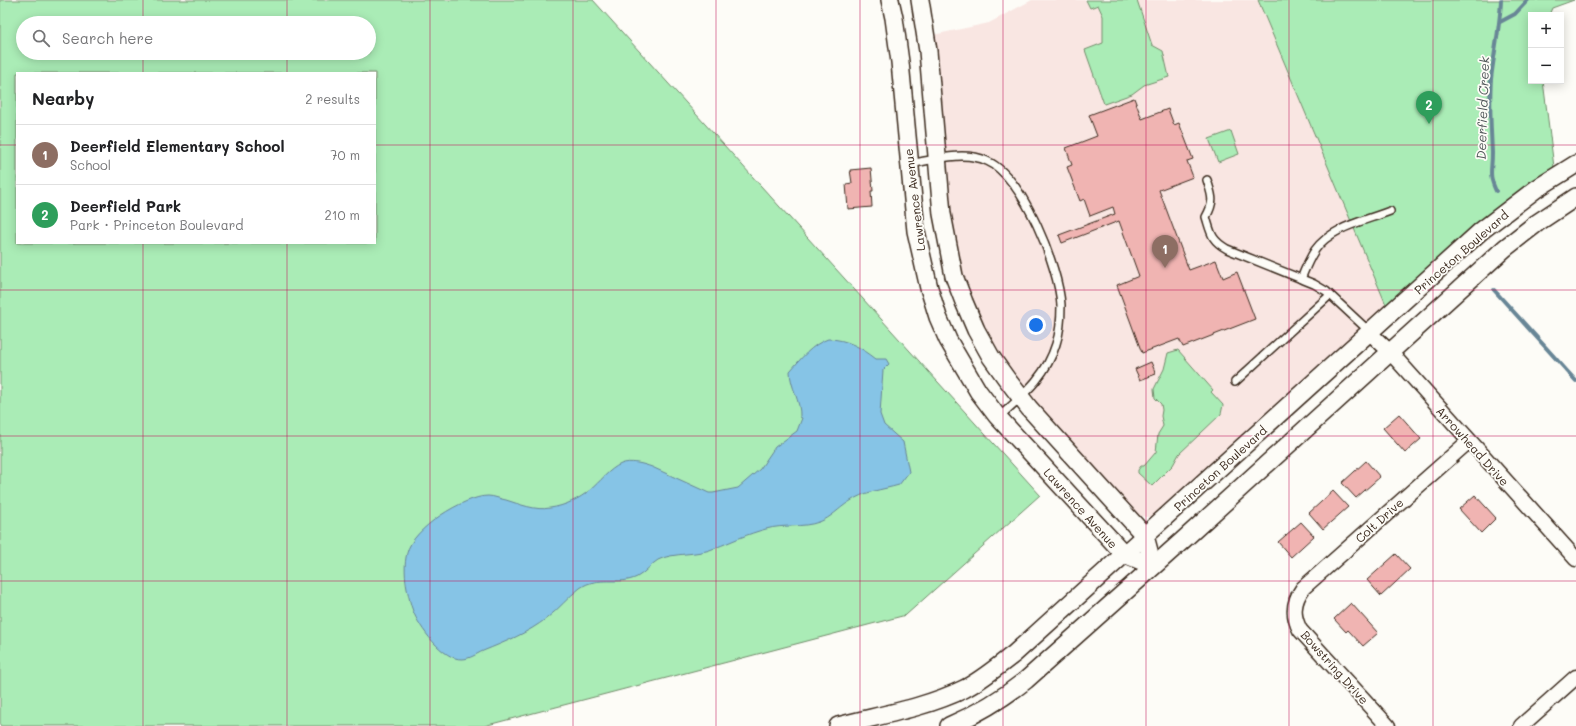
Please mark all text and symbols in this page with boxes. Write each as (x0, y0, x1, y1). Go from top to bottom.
map controls (1528, 12, 1564, 84)
button: + (1528, 12, 1564, 48)
search box (16, 16, 376, 60)
icon: search (30, 27, 52, 49)
text: Search here (62, 28, 153, 48)
button: − (1528, 48, 1564, 84)
water label: Deerfield Creek (1472, 55, 1492, 160)
text: Nearby (32, 87, 94, 109)
text: 2 results (305, 90, 360, 107)
pin: 2 (1416, 91, 1442, 124)
text: Deerfield Elementary School (70, 136, 284, 156)
text: 1 (42, 146, 48, 163)
text: 70 m (330, 146, 360, 163)
street label: Lawrence Avenue (900, 148, 928, 252)
text: School (70, 156, 111, 173)
text: Deerfield Park (70, 196, 181, 216)
text: 2 (41, 206, 49, 223)
text: 210 m (324, 206, 360, 223)
street label: Princeton Boulevard (1410, 206, 1512, 297)
text: Park · Princeton Boulevard (70, 216, 244, 233)
pin: 1 (1152, 235, 1178, 268)
your location (1026, 315, 1046, 335)
street label: Arrowhead Drive (1433, 403, 1513, 489)
street label: Princeton Boulevard (1170, 422, 1270, 514)
street label: Lawrence Avenue (1041, 464, 1121, 552)
street label: Colt Drive (1352, 494, 1406, 546)
street label: Bowstring Drive (1298, 627, 1372, 707)

